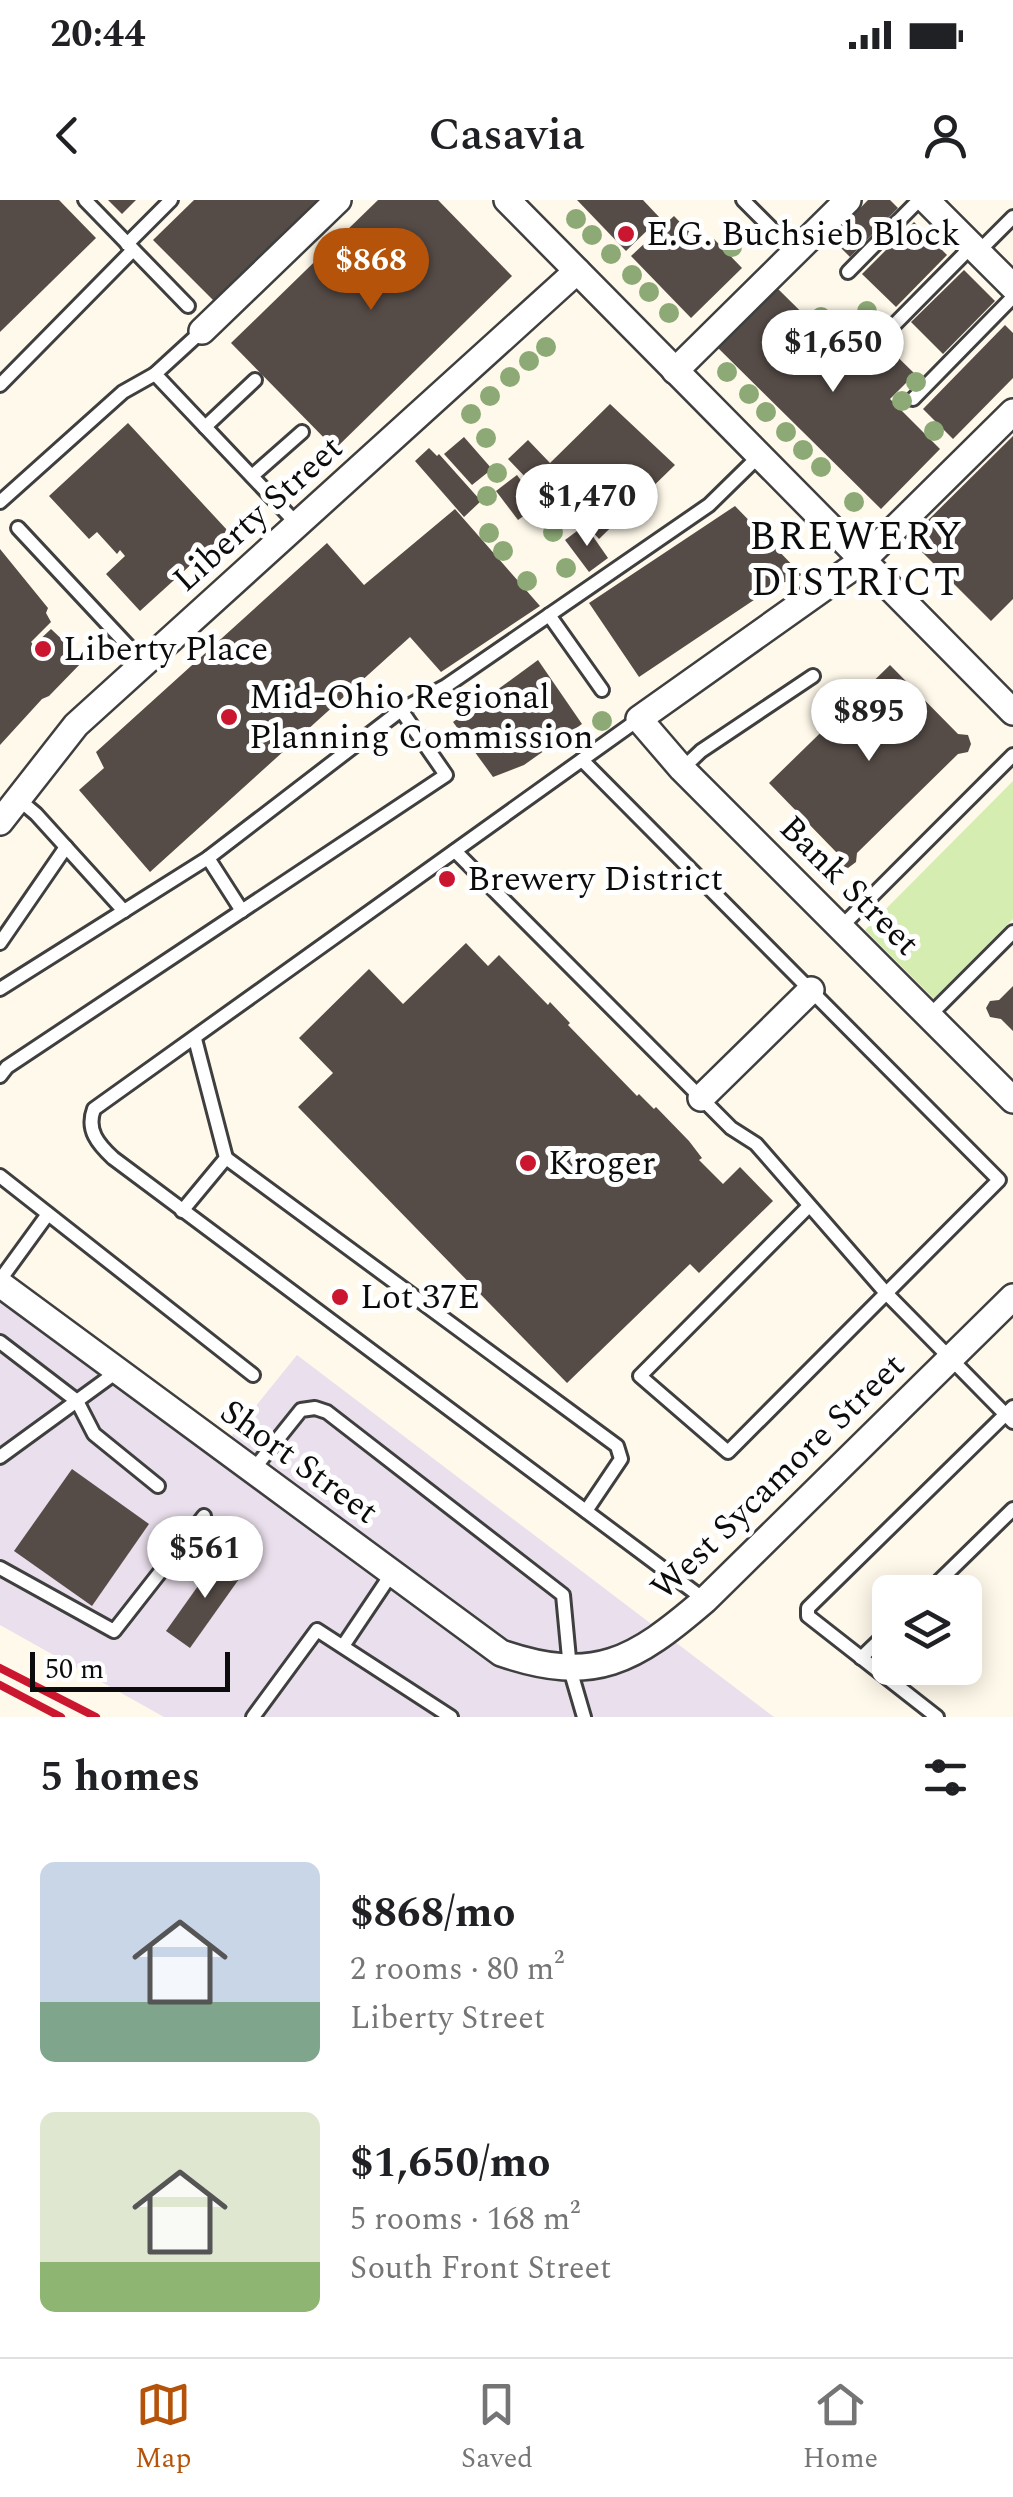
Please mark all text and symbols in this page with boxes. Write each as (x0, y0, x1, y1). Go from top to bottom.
text: 20:44 (50, 6, 145, 64)
text: Casavia (428, 101, 585, 170)
icon: back (40, 108, 95, 163)
icon: person (918, 108, 973, 163)
place label: E.G. Buchsieb Block (646, 208, 960, 261)
marker: E.G. Buchsieb Block (615, 223, 637, 245)
pin: $868 (312, 228, 430, 313)
text: $868 (335, 236, 407, 285)
pin: $1,650 (752, 310, 914, 395)
text: $1,650 (784, 318, 882, 367)
street label: Liberty Street (161, 423, 355, 605)
pin: $1,470 (506, 464, 668, 549)
text: $1,470 (538, 472, 636, 521)
district label: BREWERY DISTRICT (749, 507, 965, 614)
place label: Liberty Place (63, 623, 268, 676)
marker: Liberty Place (32, 638, 54, 660)
place label: Mid-Ohio Regional Planning Commission (249, 671, 594, 764)
pin: $895 (810, 679, 928, 764)
text: $895 (833, 687, 905, 736)
marker: Mid-Ohio Regional Planning Commission (218, 706, 240, 728)
street label: Bank Street (766, 803, 932, 969)
place label: Brewery District (467, 853, 723, 906)
marker: Brewery District (436, 868, 458, 890)
place label: Kroger (548, 1137, 656, 1190)
marker: Kroger (517, 1152, 539, 1174)
place label: Lot 37E (360, 1271, 480, 1324)
marker: Lot 37E (329, 1286, 351, 1308)
street label: West Sycamore Street (638, 1341, 918, 1613)
street label: Short Street (209, 1386, 389, 1538)
pin: $561 (146, 1516, 264, 1601)
text: $561 (169, 1524, 241, 1573)
map controls (872, 1575, 982, 1685)
button: layers (872, 1575, 982, 1685)
scale bar (30, 1647, 230, 1692)
text: 50 m (45, 1648, 104, 1691)
text: 5 homes (40, 1746, 200, 1809)
icon: filters (918, 1750, 973, 1805)
text: $868/mo (350, 1882, 516, 1945)
icon: home (120, 1902, 240, 2022)
text: 2 rooms · 80 m² (350, 1945, 564, 1994)
text: Liberty Street (350, 1994, 545, 2043)
text: $1,650/mo (350, 2132, 550, 2195)
icon: home (120, 2152, 240, 2272)
text: 5 rooms · 168 m² (350, 2195, 580, 2244)
text: South Front Street (350, 2244, 611, 2293)
tab: Map (135, 2377, 191, 2480)
tab: Saved (461, 2377, 533, 2480)
tab: Home (803, 2377, 878, 2480)

